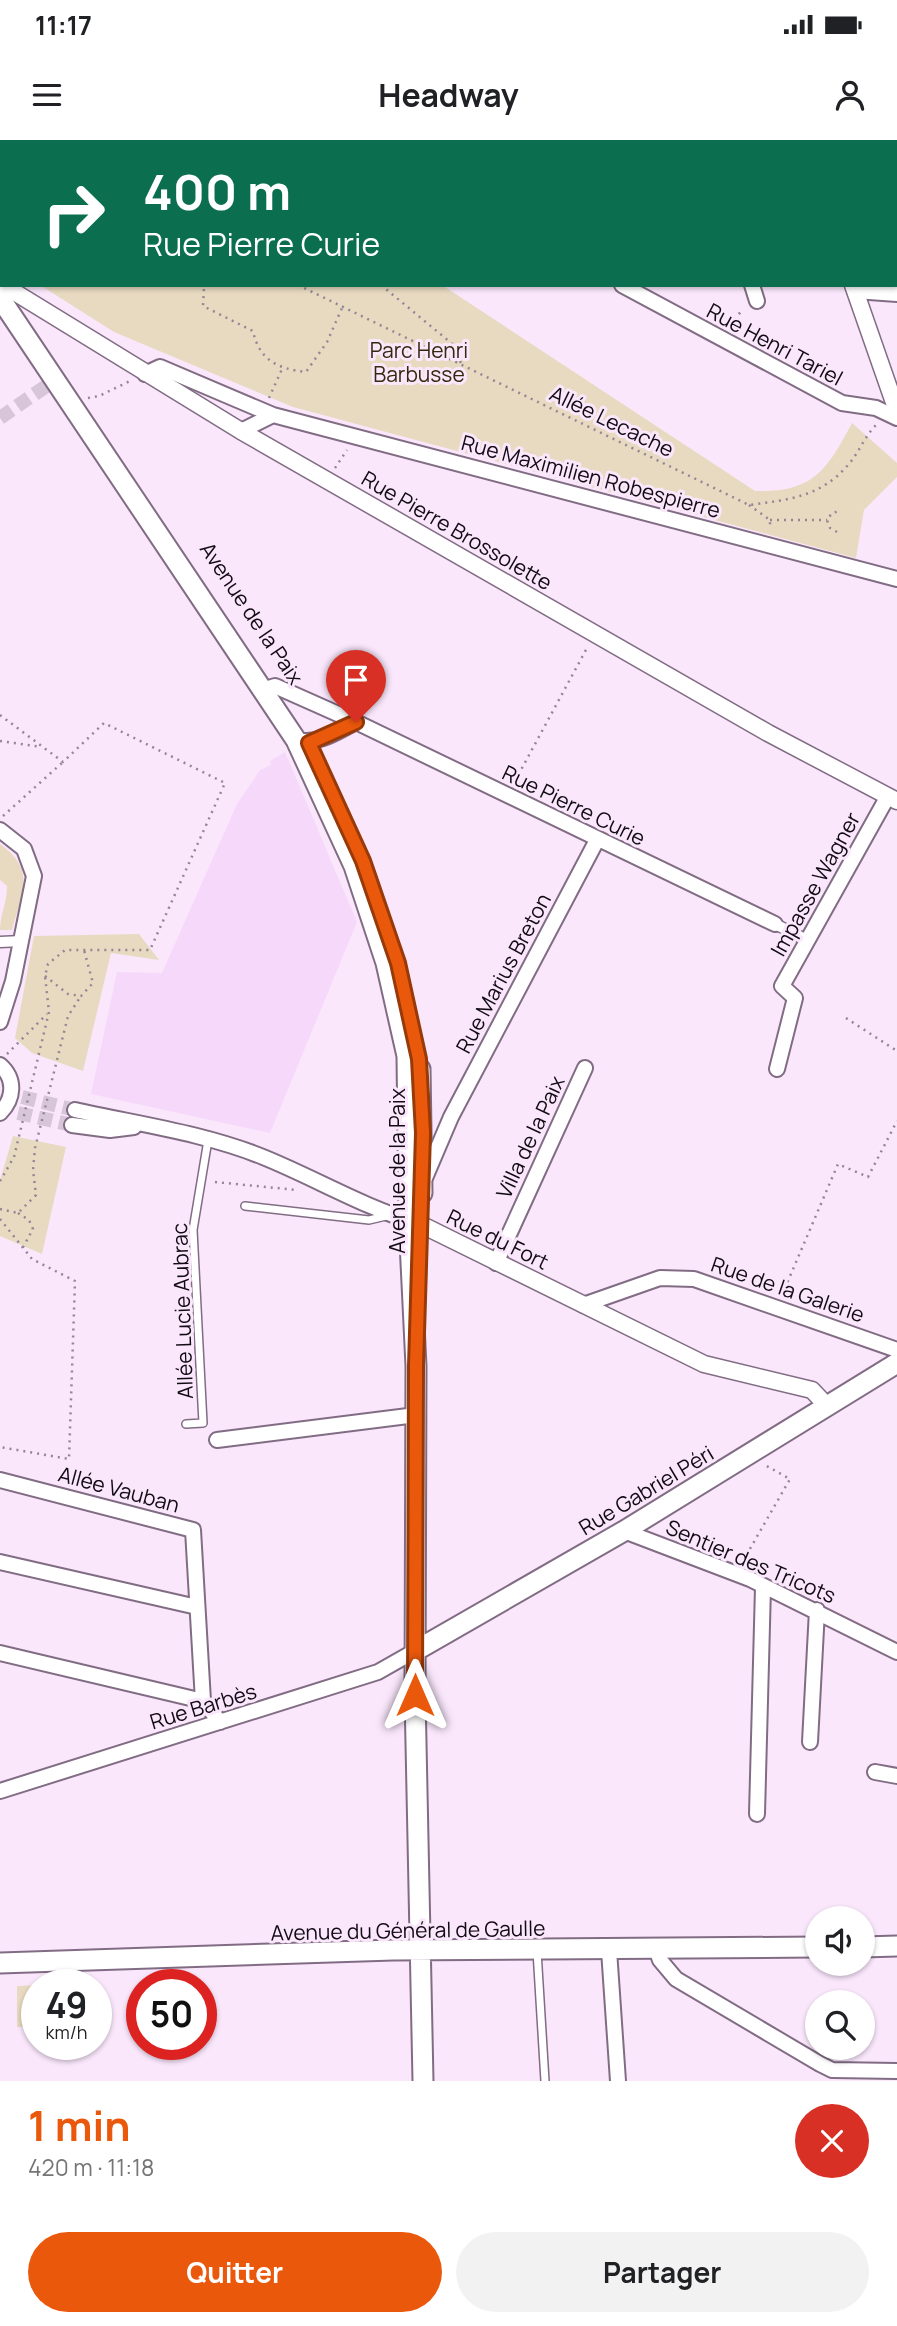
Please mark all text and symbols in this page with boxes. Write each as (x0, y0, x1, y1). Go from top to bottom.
text: 11:17 (35, 7, 92, 43)
text: Headway (378, 73, 519, 117)
icon: menu (28, 76, 66, 114)
icon: person (831, 76, 869, 114)
text: 400 m (143, 158, 291, 225)
icon: right (28, 168, 119, 259)
text: Rue Pierre Curie (143, 222, 380, 266)
street label: Rue Henri Tariel (702, 296, 848, 392)
park label: Parc Henri Barbusse (370, 336, 468, 388)
street label: Allée Lecache (545, 379, 679, 463)
street label: Rue Maximilien Robespierre (459, 428, 723, 524)
street label: Rue Pierre Brossolette (357, 464, 557, 596)
street label: Avenue de la Paix (194, 537, 310, 689)
pin (326, 650, 386, 722)
icon: arrive (337, 661, 375, 699)
street label: Rue Pierre Curie (498, 758, 650, 852)
street label: Impasse Wagner (764, 807, 866, 961)
street label: Rue Marius Breton (449, 888, 557, 1058)
street label: Villa de la Paix (489, 1071, 571, 1203)
street label: Avenue de la Paix (383, 1088, 411, 1254)
street label: Rue du Fort (442, 1202, 554, 1276)
street label: Allée Lucie Aubrac (165, 1222, 199, 1400)
street label: Rue de la Galerie (708, 1250, 868, 1328)
street label: Rue Gabriel Péri (573, 1439, 719, 1541)
street label: Allée Vauban (55, 1459, 183, 1519)
street label: Sentier des Tricots (662, 1513, 840, 1609)
position arrow (378, 1658, 452, 1732)
street label: Rue Barbès (146, 1677, 260, 1735)
map controls (805, 1906, 875, 2060)
button: sound (805, 1906, 875, 1976)
street label: Avenue du Général de Gaulle (270, 1914, 546, 1946)
speed limit sign: 50 (126, 1969, 217, 2060)
text: 49 (45, 1981, 88, 2029)
button: search (805, 1990, 875, 2060)
text: km/h (46, 2020, 87, 2044)
text: 1 min (28, 2096, 131, 2154)
button: close (795, 2104, 869, 2178)
text: 420 m · 11:18 (28, 2151, 154, 2183)
button: Quitter (28, 2232, 442, 2312)
button: Partager (456, 2232, 869, 2312)

